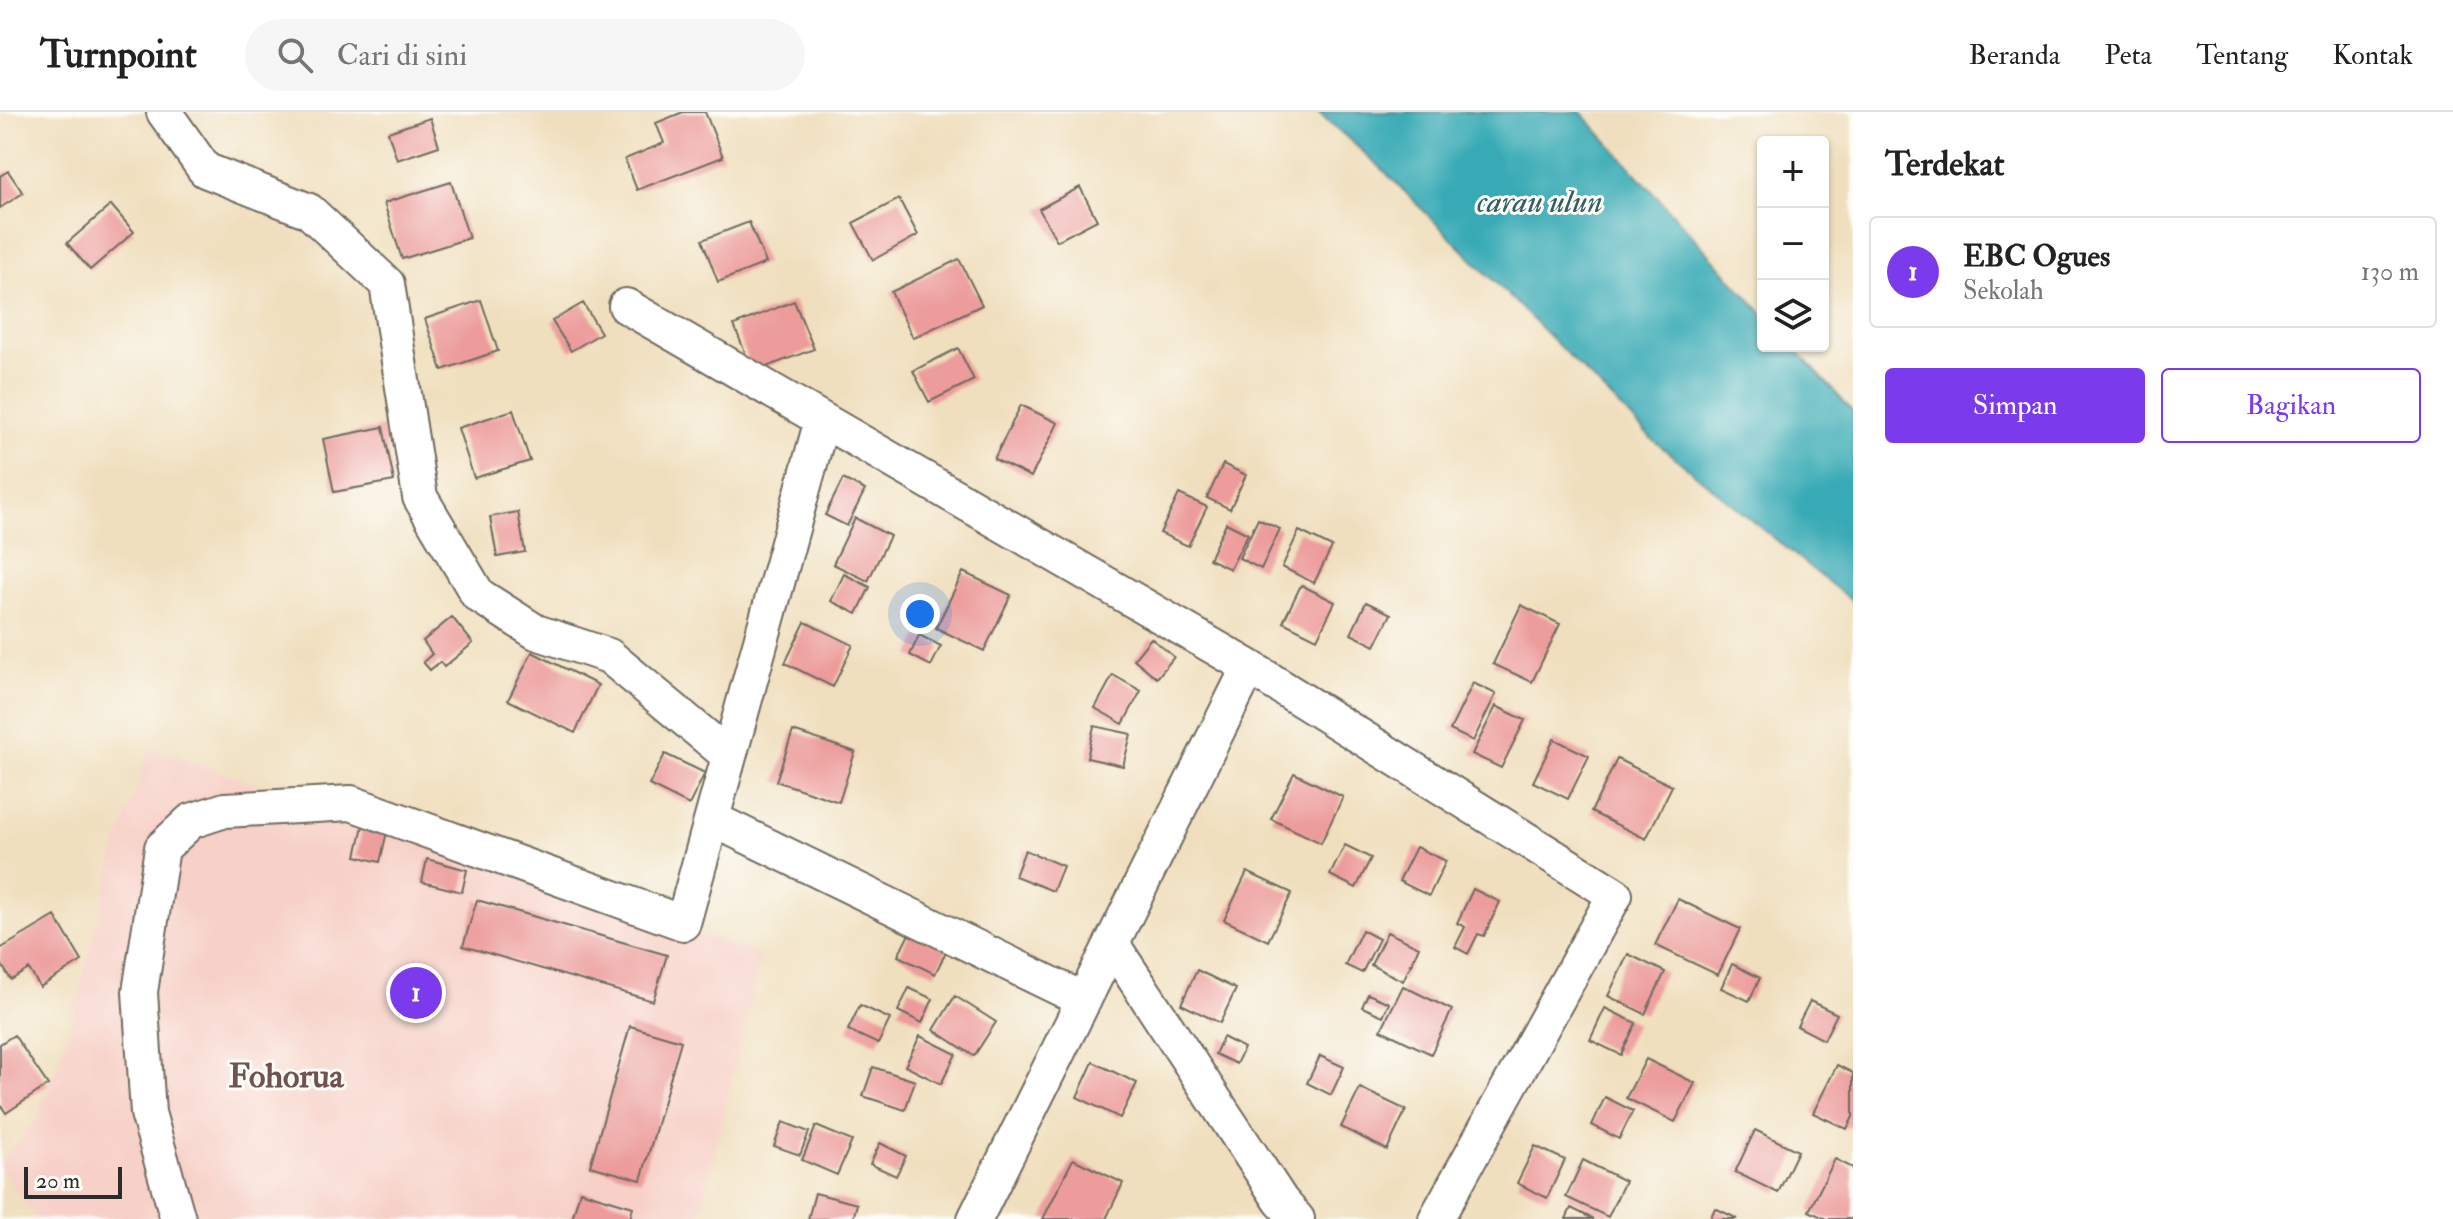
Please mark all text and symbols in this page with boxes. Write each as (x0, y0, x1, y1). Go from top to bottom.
search box (245, 19, 805, 91)
text: Turnpoint (40, 31, 197, 79)
icon: search (273, 33, 317, 77)
text: Cari di sini (337, 37, 467, 74)
text: Beranda (1969, 38, 2060, 73)
text: Peta (2104, 38, 2152, 73)
text: Tentang (2196, 38, 2288, 73)
text: Kontak (2332, 38, 2413, 73)
map controls (1757, 136, 1829, 352)
button: + (1757, 136, 1829, 208)
text: Terdekat (1885, 143, 2005, 186)
water label: carau ulun (1477, 182, 1603, 222)
button: − (1757, 208, 1829, 280)
text: EBC Ogues (1963, 238, 2110, 275)
text: 1 (1908, 256, 1918, 288)
text: 130 m (2361, 256, 2419, 288)
text: Sekolah (1963, 275, 2044, 307)
button: layers (1757, 280, 1829, 352)
button: Simpan (1885, 368, 2145, 443)
button: Bagikan (2161, 368, 2421, 443)
your location (900, 594, 940, 634)
pin: 1 (390, 963, 442, 1023)
district label: Fohorua (228, 1055, 345, 1098)
scale bar (24, 1163, 122, 1199)
text: 20 m (36, 1167, 80, 1195)

